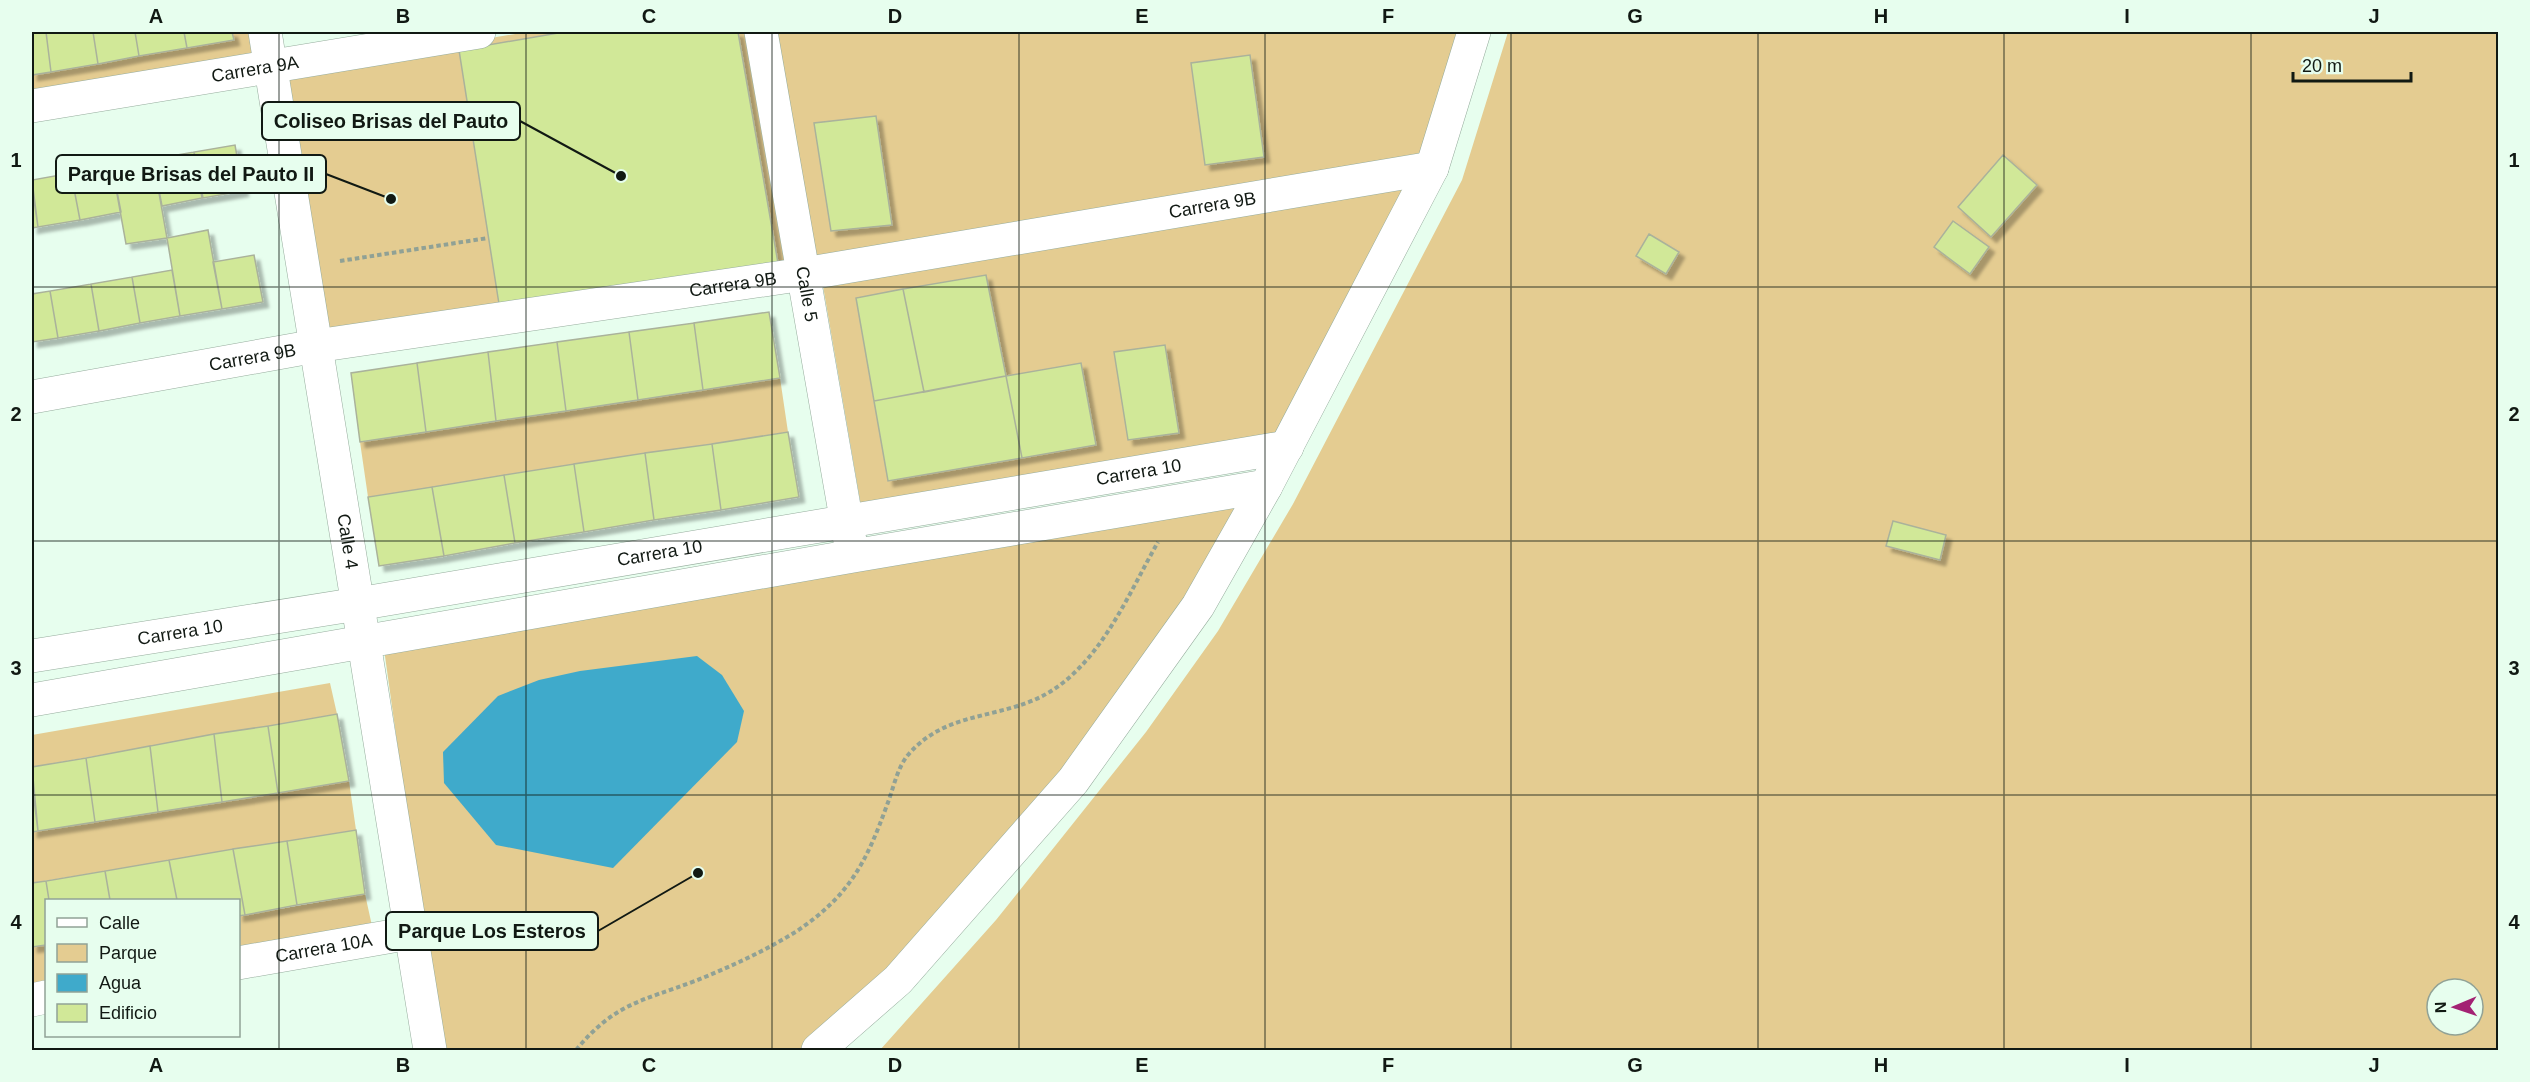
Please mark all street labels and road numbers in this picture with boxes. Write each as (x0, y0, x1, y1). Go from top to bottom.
street label: Carrera 9A (210, 52, 300, 86)
street label: Carrera 9B (1167, 188, 1257, 222)
street label: Calle 5 (792, 265, 821, 323)
street label: Carrera 9B (688, 268, 778, 301)
street label: Carrera 9B (207, 340, 298, 375)
street label: Carrera 10 (1095, 455, 1183, 489)
street label: Calle 4 (333, 512, 362, 571)
street label: Carrera 10 (615, 536, 704, 570)
street label: Carrera 10 (136, 616, 224, 649)
street label: Carrera 10A (274, 930, 374, 966)

